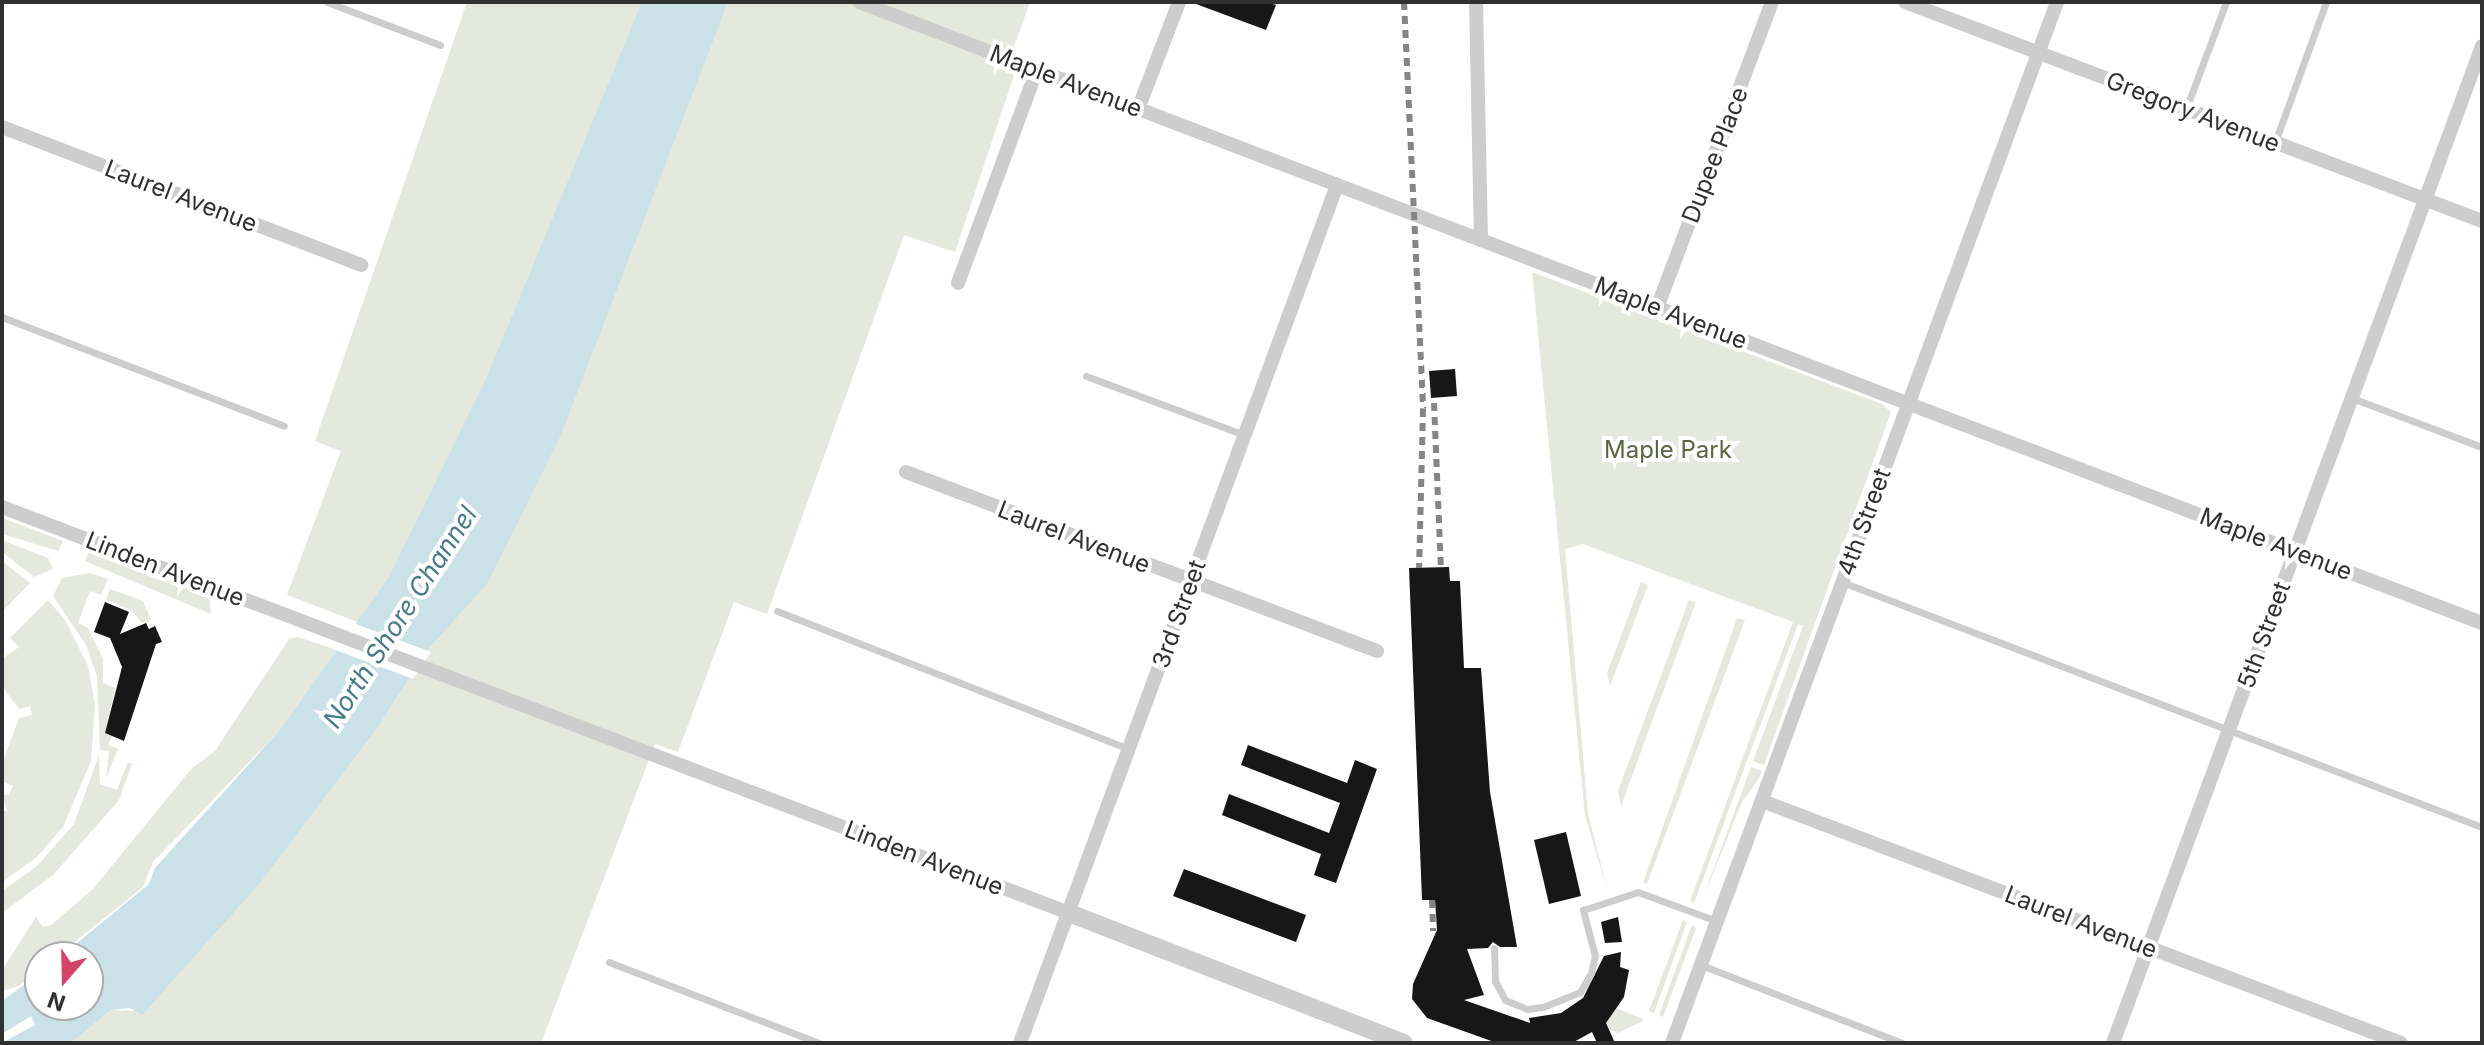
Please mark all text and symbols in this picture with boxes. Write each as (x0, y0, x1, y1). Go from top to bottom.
street label: Maple Avenue (986, 39, 1146, 123)
street label: Gregory Avenue (2102, 66, 2284, 158)
street label: Dupee Place (1676, 83, 1754, 227)
street label: Laurel Avenue (101, 154, 261, 238)
street label: Maple Avenue (1591, 271, 1751, 355)
park label: Maple Park (1604, 436, 1732, 464)
street label: 4th Street (1831, 464, 1897, 580)
street label: Laurel Avenue (994, 495, 1154, 579)
water label: North Shore Channel (317, 500, 483, 734)
street label: Maple Avenue (2196, 502, 2356, 586)
street label: Linden Avenue (82, 526, 248, 612)
street label: 3rd Street (1146, 556, 1212, 672)
street label: 5th Street (2231, 578, 2297, 692)
street label: Linden Avenue (841, 815, 1007, 901)
street label: Laurel Avenue (2001, 880, 2161, 964)
north arrow (24, 941, 104, 1021)
text: N (44, 987, 69, 1017)

